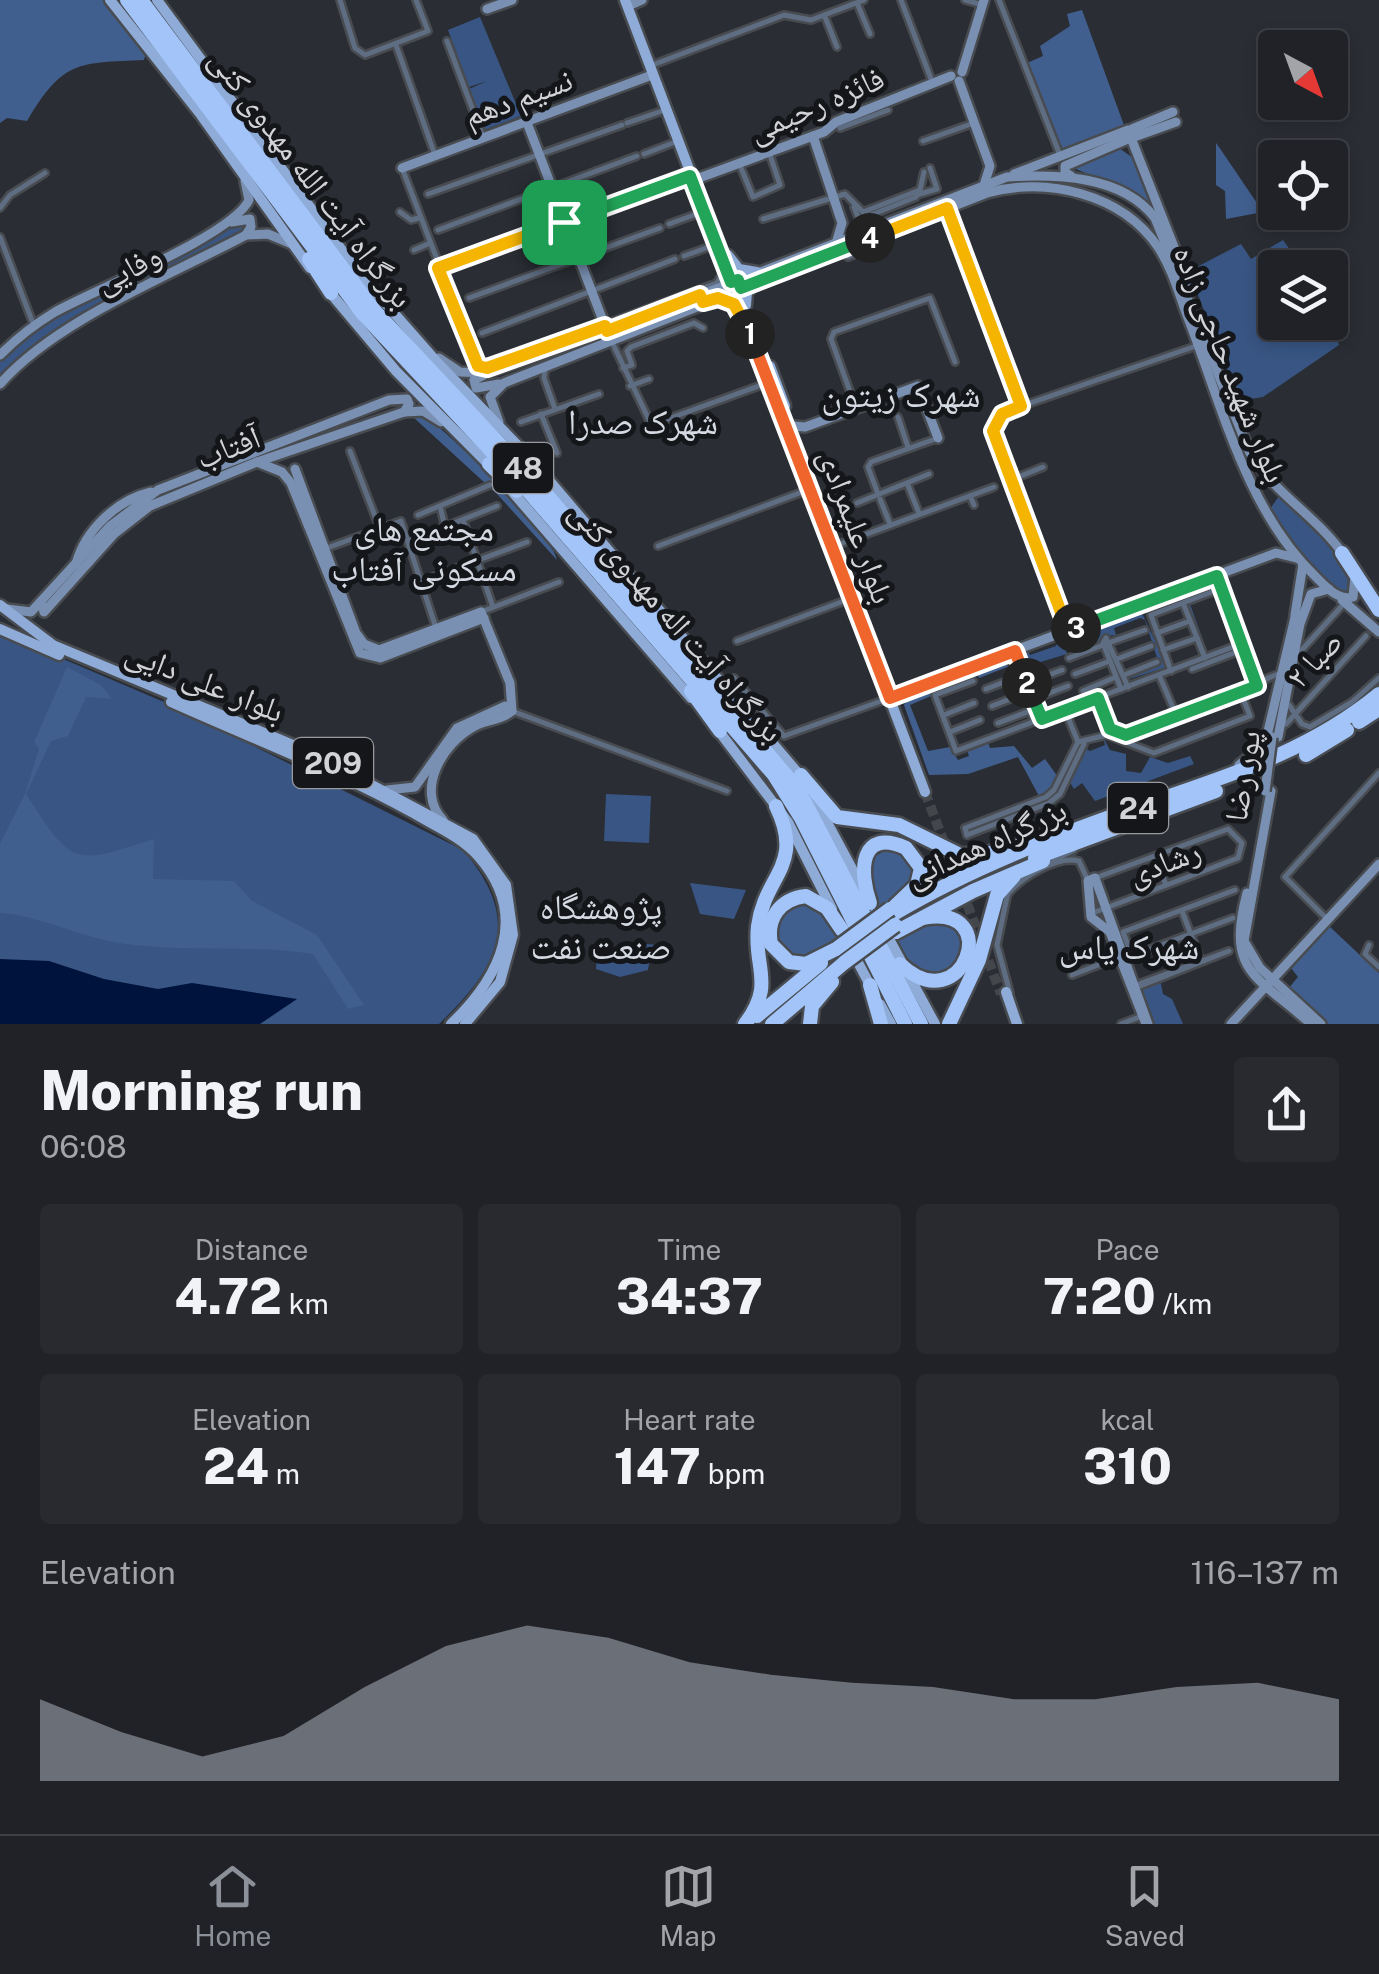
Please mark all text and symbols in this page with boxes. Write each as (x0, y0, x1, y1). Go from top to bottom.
north arrow (1258, 30, 1348, 120)
map controls (1258, 30, 1348, 340)
street label: بزرگراه آیت الله مهدوی کنی (201, 41, 422, 316)
street label: فائزه رحیمی (743, 59, 890, 151)
street label: نسیم دهم (459, 60, 578, 136)
button: locate (1258, 140, 1348, 230)
pin (522, 180, 607, 265)
icon: arrive (537, 195, 592, 250)
pin: 4 (845, 213, 895, 263)
text: 4 (861, 221, 879, 254)
street label: وفایی (89, 236, 168, 302)
street label: بلوار شهید حاجی زاده (1165, 240, 1295, 488)
button: layers (1258, 250, 1348, 340)
pin: 1 (725, 309, 775, 359)
text: 1 (744, 317, 756, 350)
district label: شهرک زیتون (821, 374, 981, 416)
district label: شهرک صدرا (568, 401, 718, 442)
street label: آفتاب (191, 418, 266, 476)
road number: 48 (493, 443, 553, 493)
street label: بلوار علیمرادی (811, 444, 902, 609)
street label: بزرگراه آیت اله مهدوی کنی (561, 493, 792, 750)
district label: مجتمع های مسکونی آفتاب (331, 508, 517, 590)
pin: 3 (1051, 603, 1101, 653)
text: 3 (1067, 611, 1085, 644)
street label: صبا ۲ (1278, 623, 1350, 695)
street label: بلوار علی دایی (120, 633, 289, 731)
pin: 2 (1002, 658, 1052, 708)
text: 2 (1018, 666, 1036, 699)
street label: پور رضا (1217, 728, 1269, 824)
road number: 209 (293, 738, 373, 788)
road number: 24 (1108, 783, 1168, 833)
street label: بزرگراه همدانی (900, 790, 1073, 896)
street label: رشادی (1123, 831, 1206, 894)
district label: پژوهشگاه صنعت نفت (530, 886, 672, 967)
district label: شهرک یاس (1059, 926, 1199, 968)
button: share (1234, 1057, 1339, 1162)
text: Morning run (40, 1058, 363, 1122)
text: 06:08 (40, 1128, 127, 1165)
text: Distance (195, 1233, 308, 1266)
text: Time (658, 1233, 721, 1266)
text: Pace (1095, 1233, 1160, 1266)
text: 4.72 (174, 1266, 282, 1325)
text: 34:37 (616, 1266, 763, 1325)
text: 7:20 (1043, 1266, 1156, 1325)
text: km (282, 1287, 329, 1320)
text: /km (1156, 1287, 1212, 1320)
text: Elevation (192, 1403, 311, 1436)
text: Heart rate (623, 1403, 756, 1436)
text: kcal (1100, 1403, 1155, 1436)
text: 24 (203, 1436, 269, 1495)
text: 147 (614, 1436, 701, 1495)
text: 310 (1083, 1436, 1172, 1495)
text: m (269, 1457, 300, 1490)
text: bpm (701, 1457, 765, 1490)
text: Elevation (40, 1554, 176, 1591)
text: 116–137 m (1190, 1554, 1339, 1591)
tab: Home (194, 1859, 271, 1952)
tab: Map (660, 1859, 716, 1952)
tab: Saved (1105, 1859, 1185, 1952)

